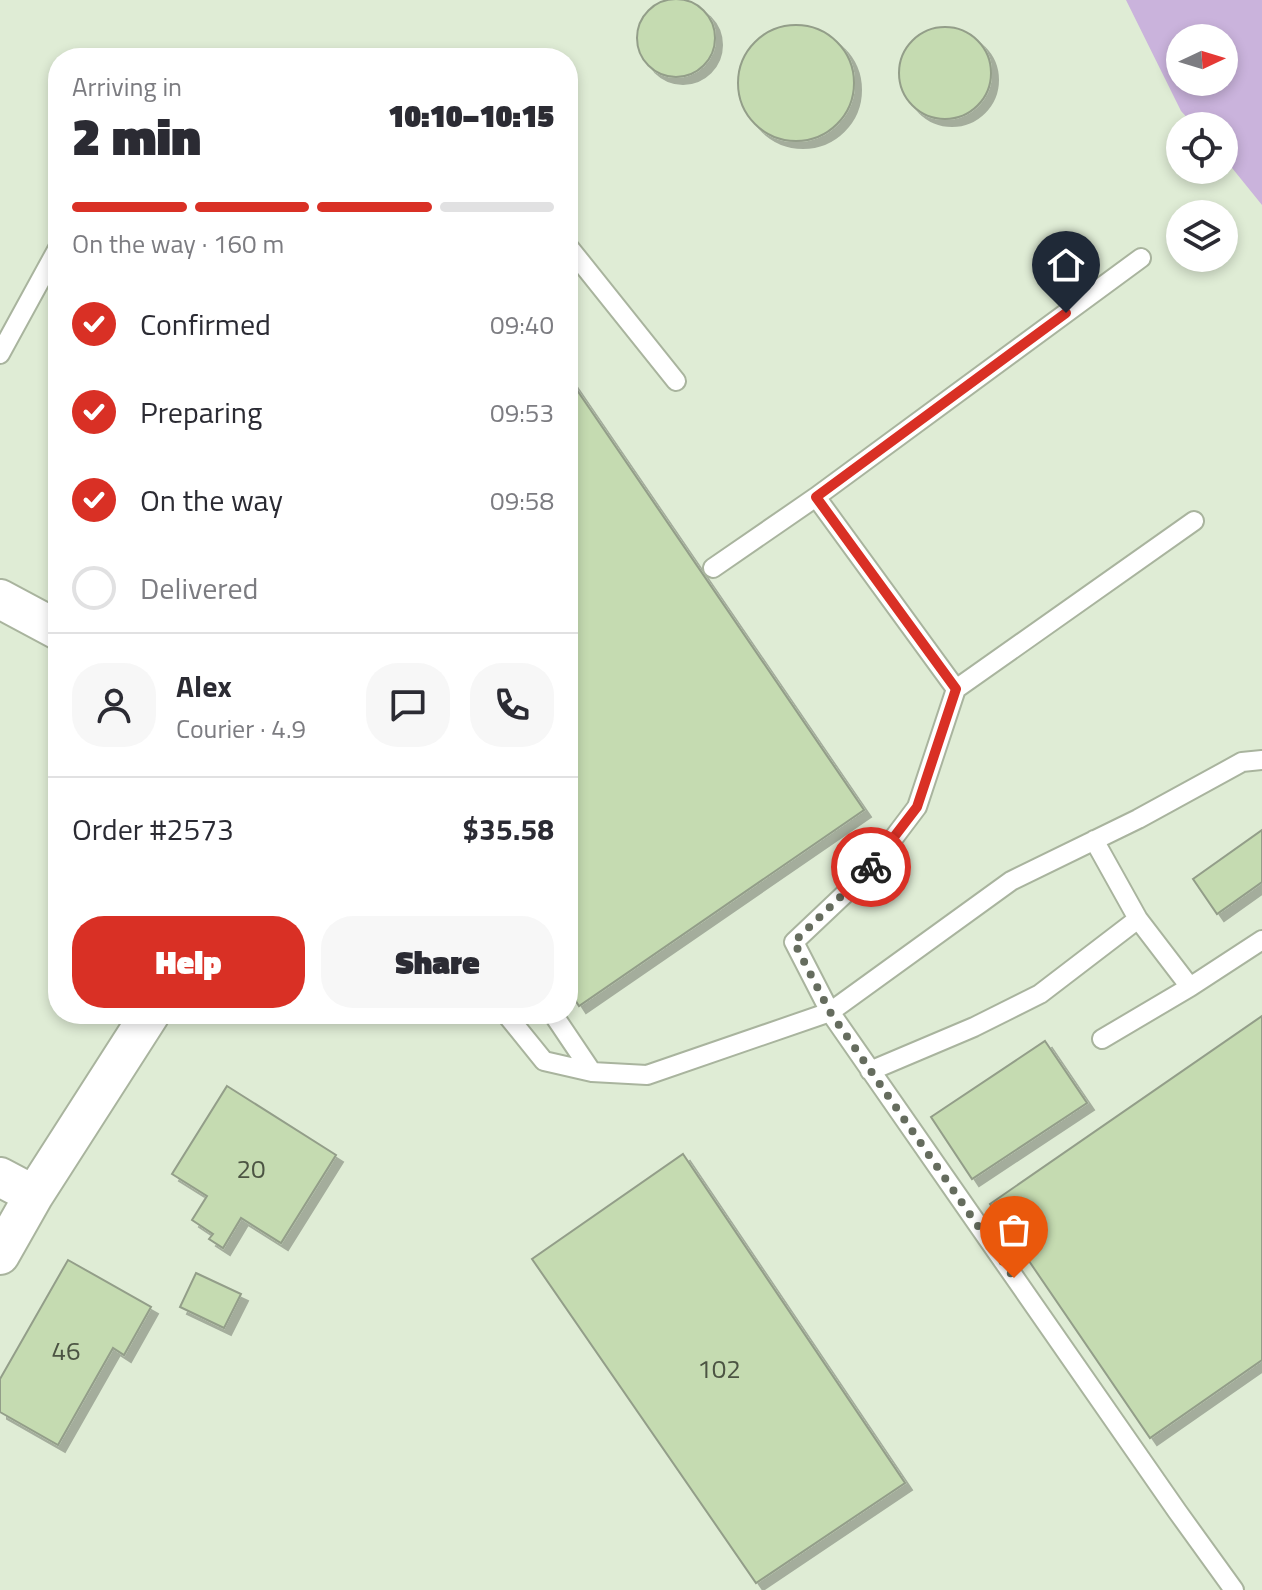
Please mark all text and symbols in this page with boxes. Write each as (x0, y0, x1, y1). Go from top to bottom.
north arrow (1166, 24, 1238, 96)
map controls (1166, 24, 1238, 272)
text: Arriving in (72, 67, 182, 106)
text: 10:10–10:15 (388, 93, 554, 139)
text: 2 min (72, 96, 201, 175)
button: locate (1166, 112, 1238, 184)
button: layers (1166, 200, 1238, 272)
text: On the way · 160 m (72, 224, 284, 263)
pin (1032, 231, 1100, 313)
icon: home (1044, 243, 1088, 287)
text: Confirmed (140, 301, 271, 347)
icon: check (72, 302, 116, 346)
text: 09:40 (490, 305, 554, 344)
text: Preparing (140, 389, 262, 435)
icon: check (72, 390, 116, 434)
text: 09:53 (490, 393, 554, 432)
text: On the way (140, 477, 283, 523)
icon: check (72, 478, 116, 522)
text: 09:58 (490, 481, 554, 520)
text: Delivered (140, 565, 258, 611)
button: person (72, 663, 156, 747)
text: Alex (176, 663, 232, 709)
button: chat (366, 663, 450, 747)
button: phone (470, 663, 554, 747)
text: Courier · 4.9 (176, 709, 306, 748)
text: Order #2573 (72, 806, 234, 852)
text: $35.58 (462, 806, 554, 852)
courier (831, 827, 911, 907)
icon: bike (849, 845, 893, 889)
button: Help (72, 916, 305, 1008)
button: Share (321, 916, 554, 1008)
house number: 20 (236, 1149, 266, 1188)
pin (980, 1196, 1048, 1278)
icon: bag (992, 1208, 1036, 1252)
house number: 46 (51, 1331, 81, 1370)
house number: 102 (697, 1349, 741, 1388)

